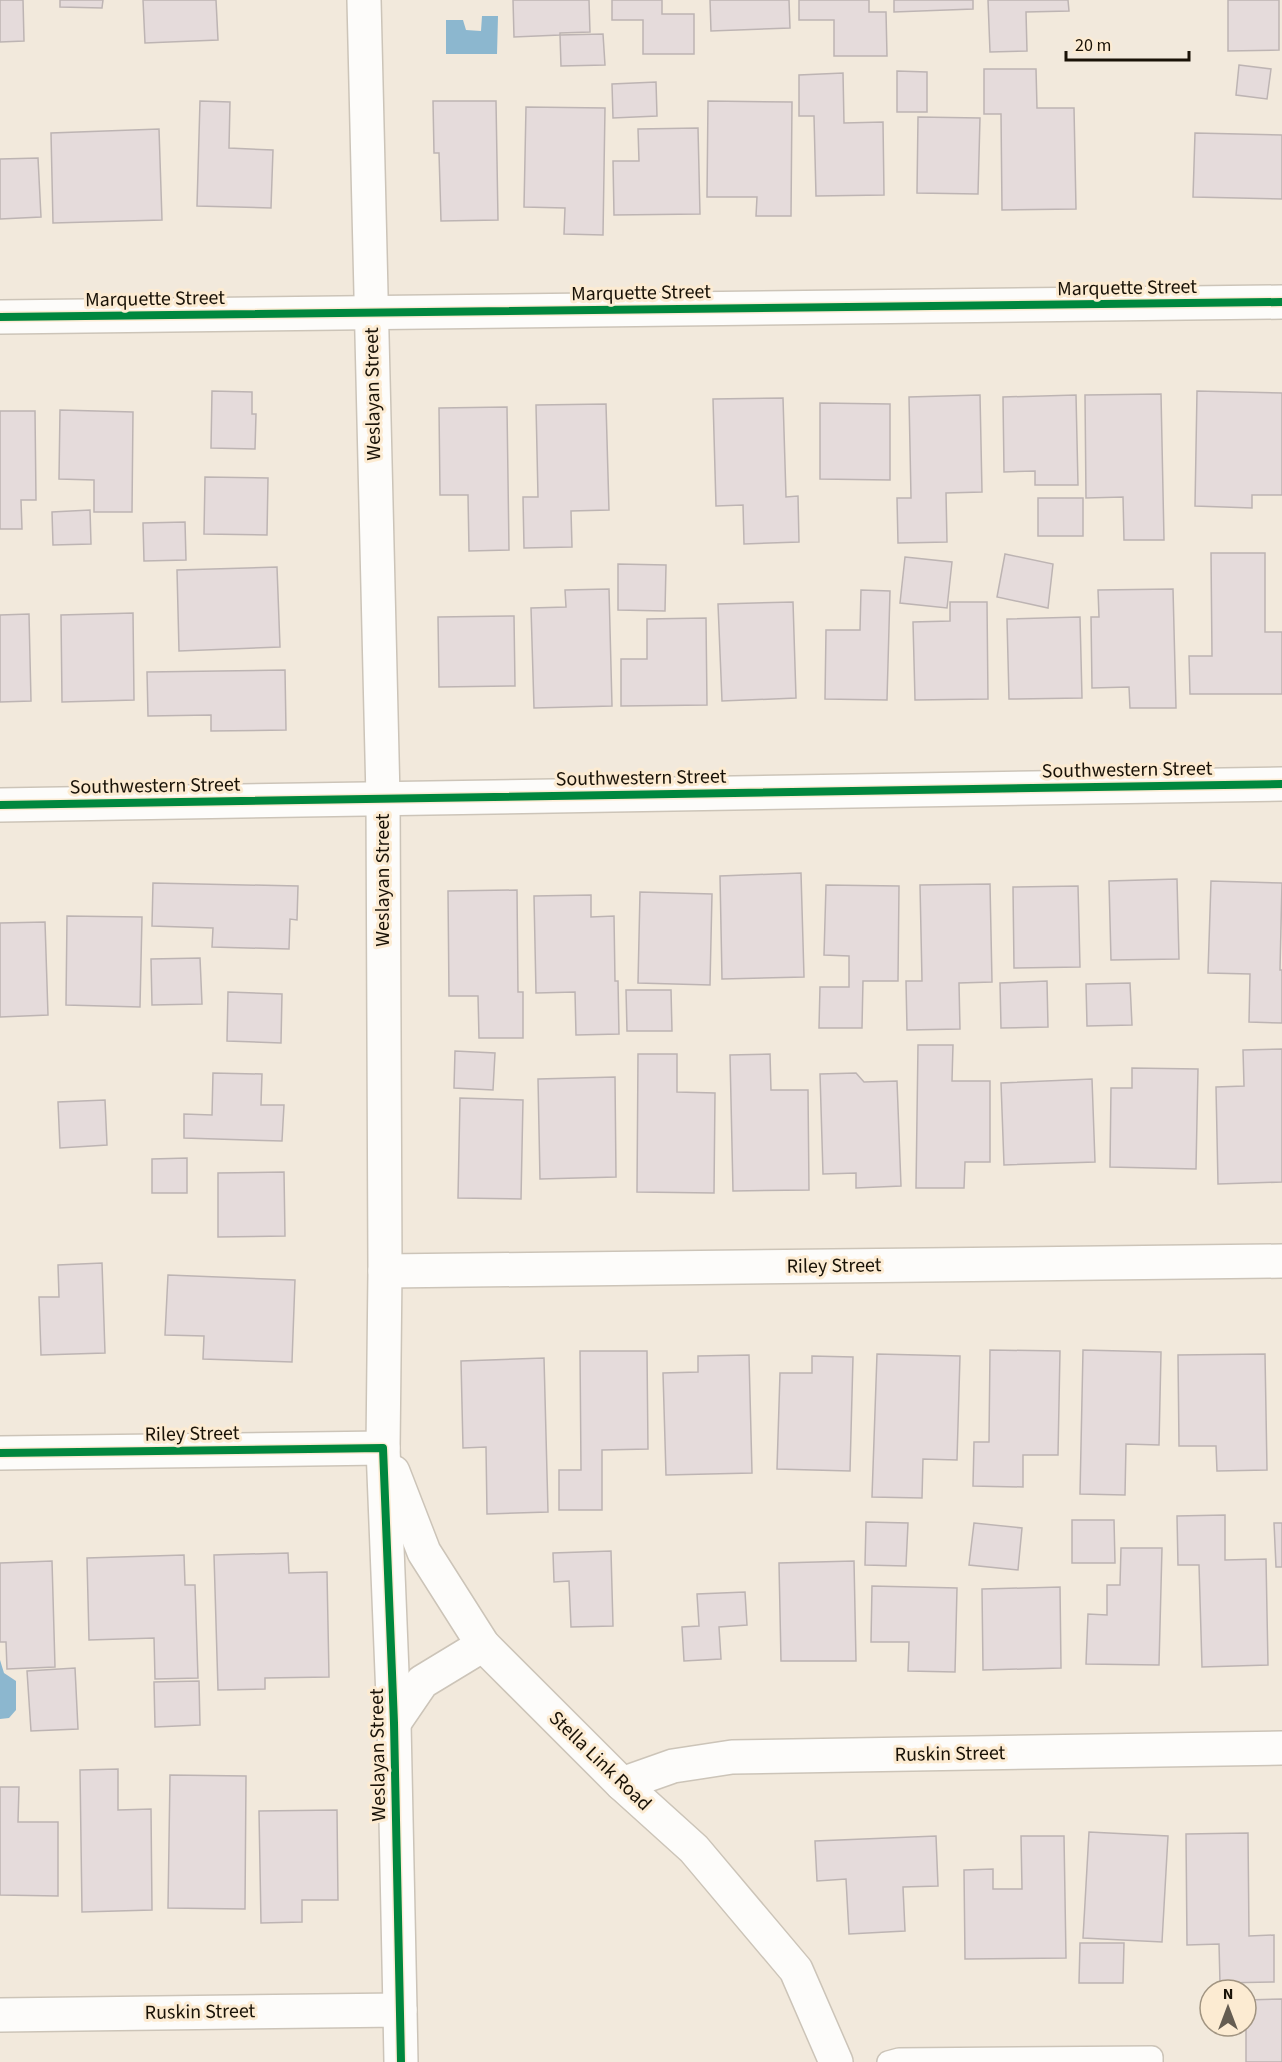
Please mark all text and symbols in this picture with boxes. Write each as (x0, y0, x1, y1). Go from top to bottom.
scale bar (1066, 24, 1189, 62)
text: 20 m (1075, 33, 1111, 58)
street label: Marquette Street (1057, 273, 1197, 303)
street label: Marquette Street (571, 278, 711, 308)
street label: Marquette Street (85, 284, 225, 314)
street label: Weslayan Street (358, 327, 388, 461)
street label: Southwestern Street (1041, 755, 1213, 785)
street label: Southwestern Street (555, 763, 727, 793)
street label: Southwestern Street (69, 771, 241, 801)
street label: Weslayan Street (369, 813, 397, 947)
street label: Riley Street (786, 1251, 882, 1281)
street label: Riley Street (144, 1419, 240, 1449)
street label: Weslayan Street (363, 1688, 393, 1822)
street label: Stella Link Road (542, 1705, 658, 1817)
street label: Ruskin Street (895, 1739, 1006, 1769)
north arrow (1198, 1978, 1258, 2038)
text: N (1223, 1983, 1233, 2005)
street label: Ruskin Street (145, 1997, 256, 2027)

